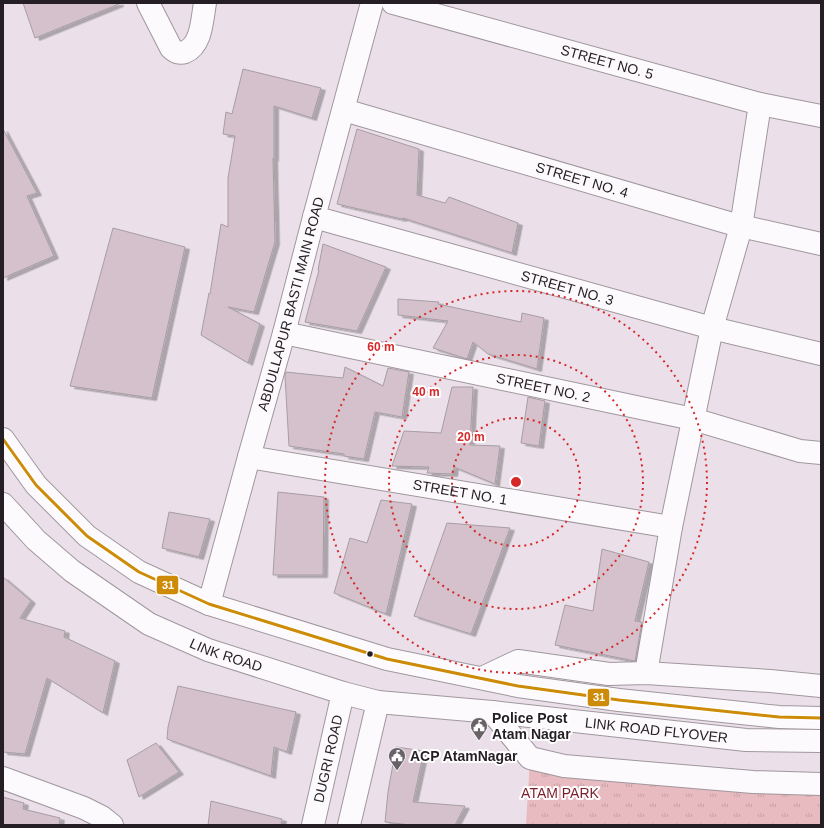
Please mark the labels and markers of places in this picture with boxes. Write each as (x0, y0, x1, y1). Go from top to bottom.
centre of rings (509, 475, 523, 489)
unlabelled marker (365, 649, 375, 659)
place label: Police Post Atam Nagar (492, 710, 571, 742)
public building icon: Police Post Atam Nagar (469, 716, 489, 741)
public building icon: ACP AtamNagar (387, 746, 407, 771)
place label: ACP AtamNagar (410, 748, 518, 764)

